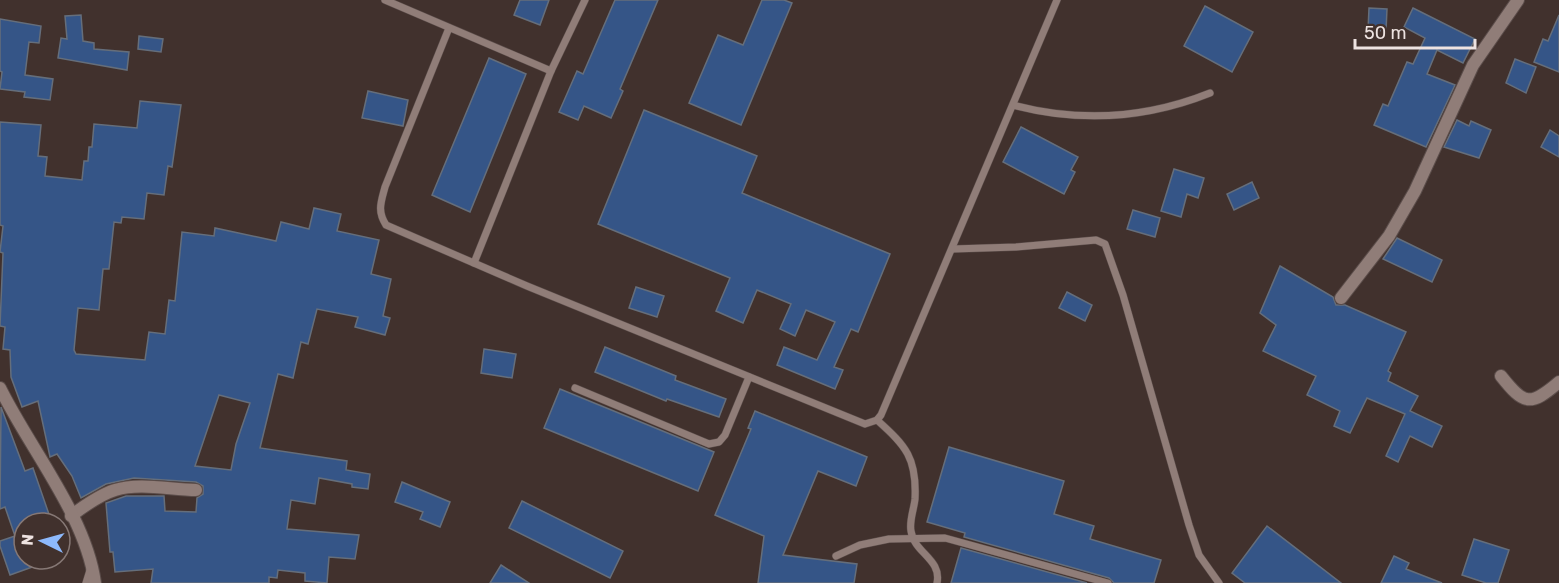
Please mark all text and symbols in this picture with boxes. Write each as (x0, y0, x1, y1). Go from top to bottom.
scale bar (1355, 12, 1475, 50)
text: 50 m (1364, 22, 1407, 44)
north arrow (12, 511, 72, 571)
text: N (18, 533, 38, 546)

